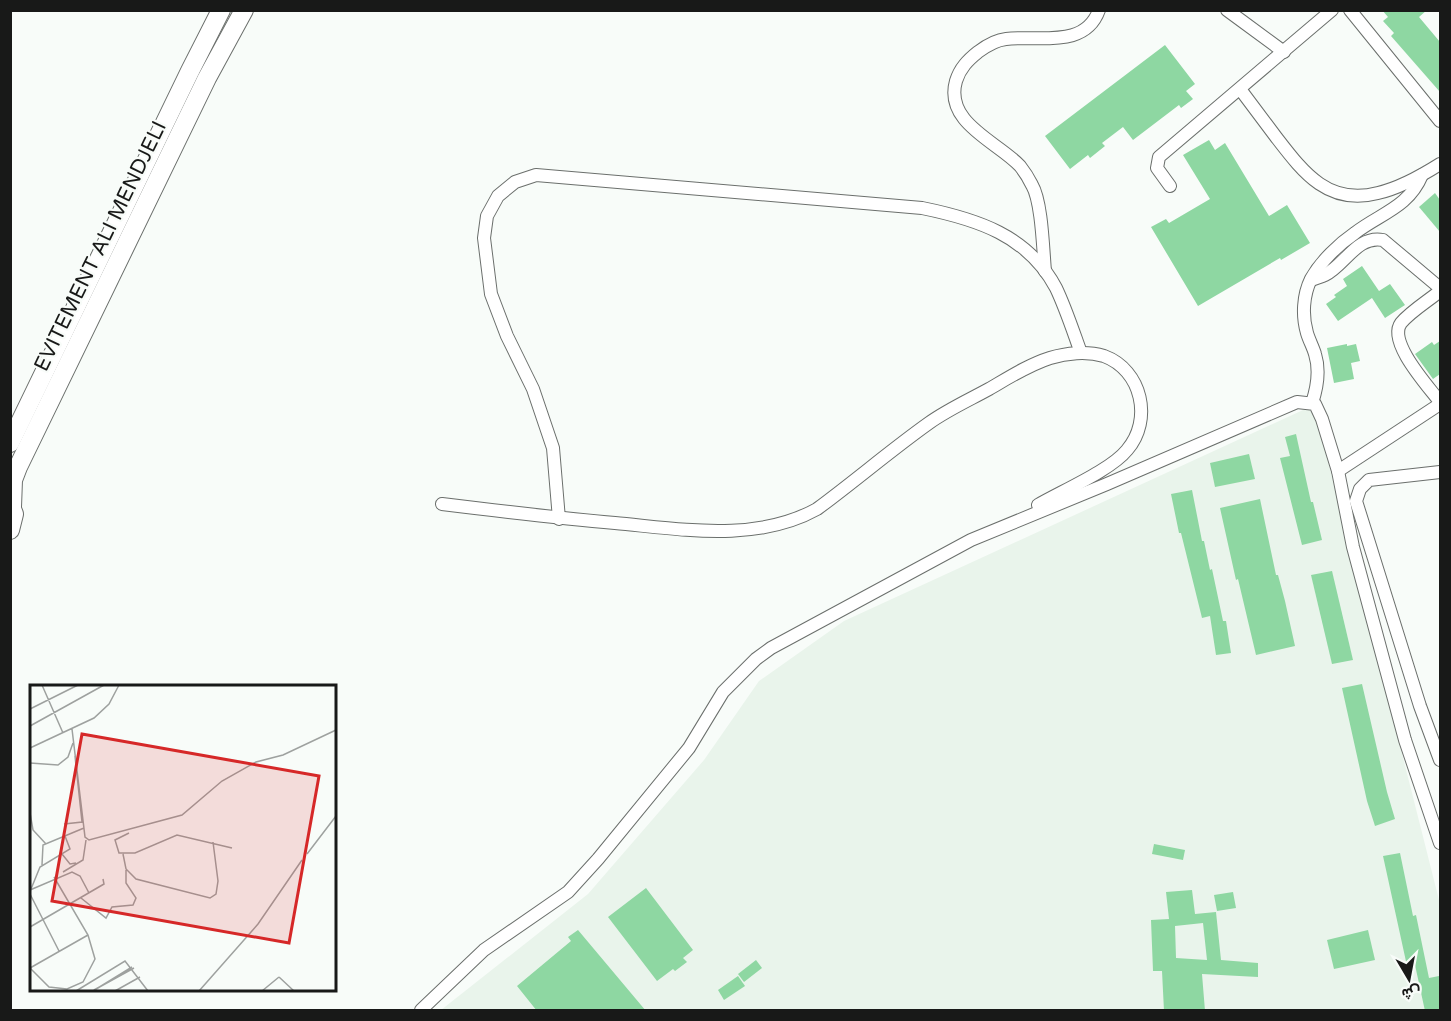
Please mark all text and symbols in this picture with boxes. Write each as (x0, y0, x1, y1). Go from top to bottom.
street label: EVITEMENT ALI MENDJELI (29, 117, 172, 375)
inset map (30, 685, 336, 991)
north arrow (1379, 949, 1439, 1009)
text: ش (1400, 981, 1423, 1004)

